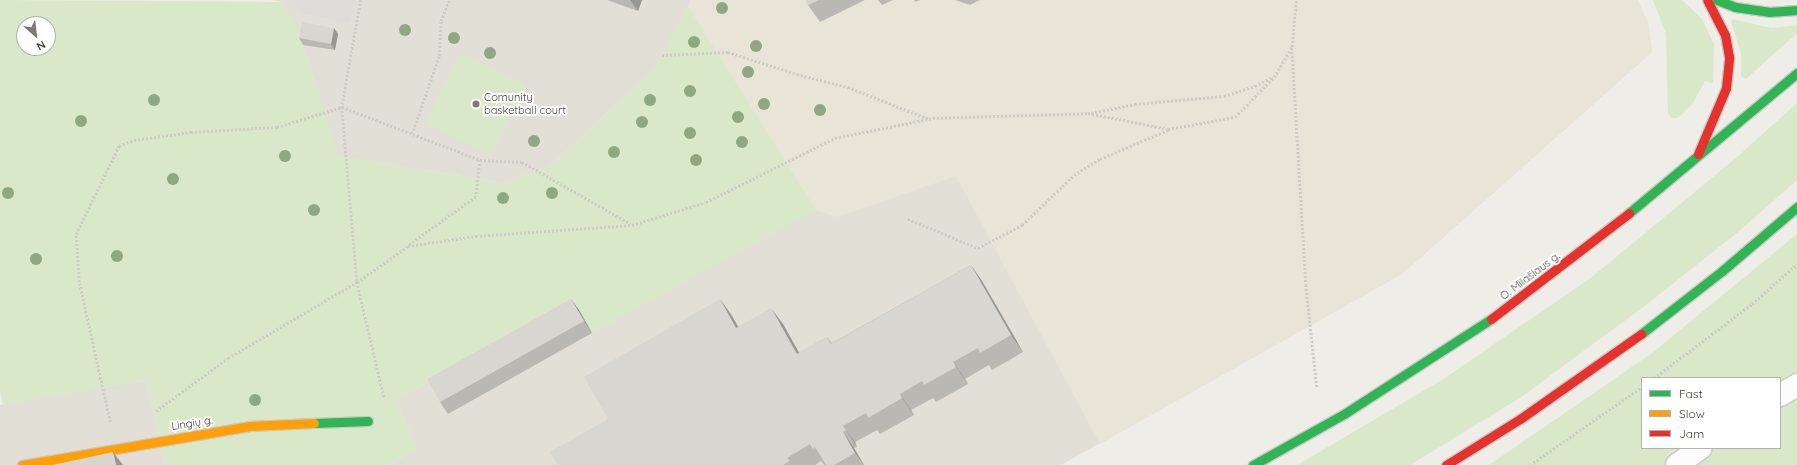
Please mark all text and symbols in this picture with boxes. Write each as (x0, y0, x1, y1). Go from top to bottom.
north arrow (16, 16, 56, 56)
text: N (34, 38, 48, 54)
place label: Comunity basketball court (484, 91, 566, 117)
marker: Comunity basketball court (471, 99, 481, 109)
street label: O. Milašiaus g. (1498, 249, 1562, 303)
legend (1641, 377, 1781, 449)
text: Fast (1679, 386, 1703, 401)
text: Slow (1679, 406, 1705, 421)
street label: Lingių g. (170, 413, 214, 433)
text: Jam (1679, 426, 1704, 441)

